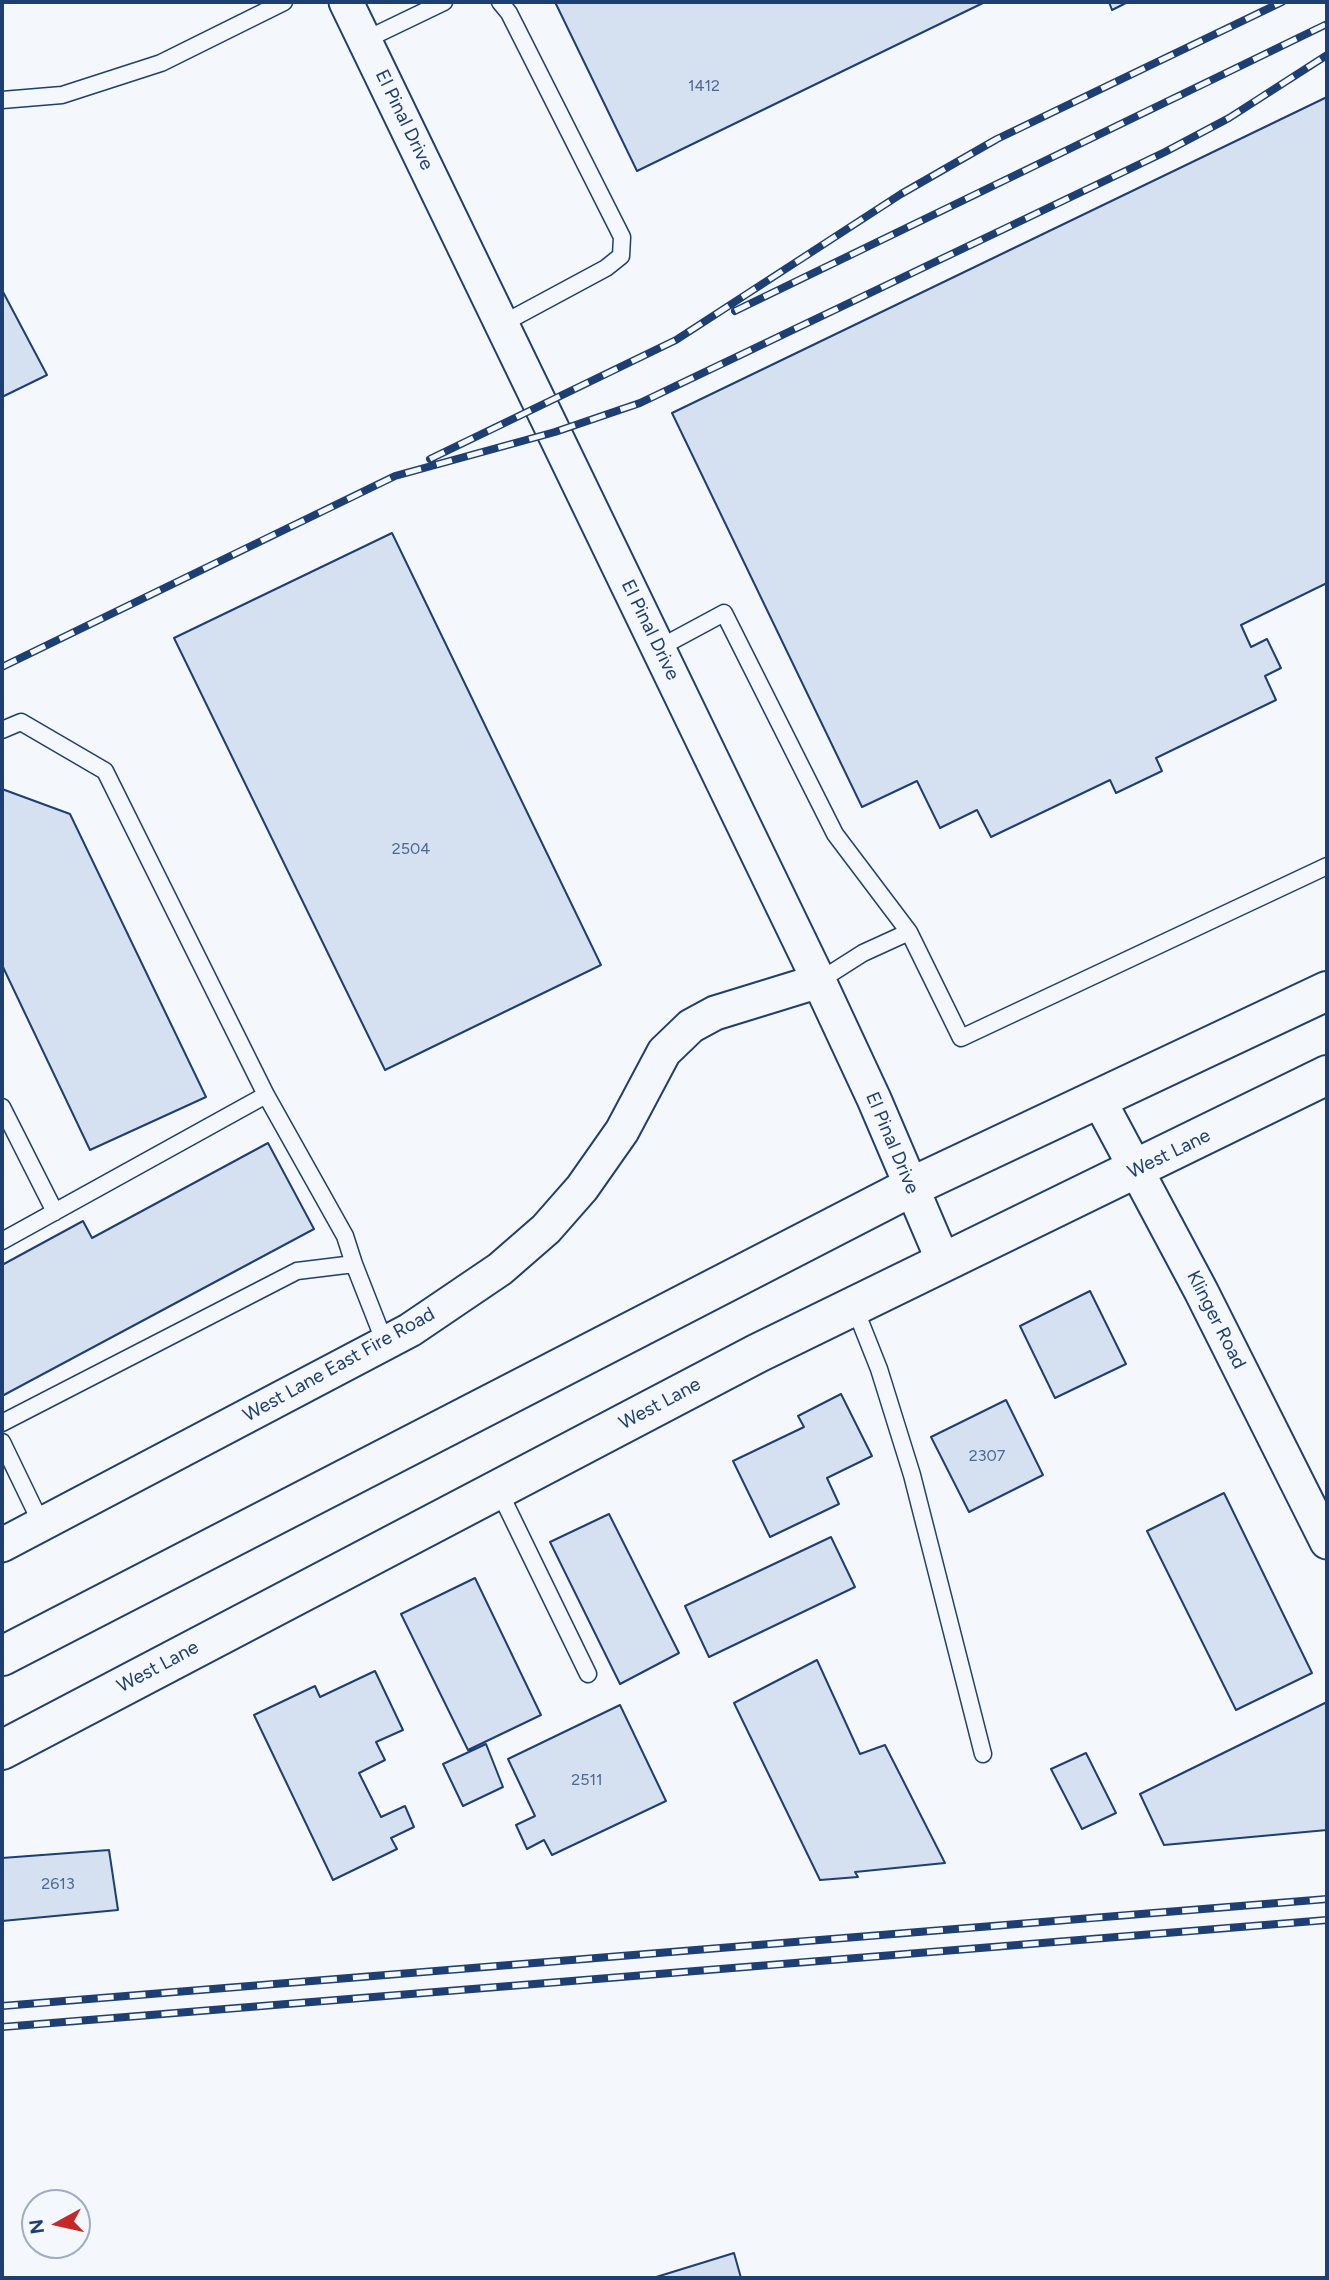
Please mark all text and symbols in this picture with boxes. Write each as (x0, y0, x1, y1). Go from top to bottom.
street label: El Pinal Drive (370, 66, 438, 174)
house number: 1412 (688, 76, 720, 96)
street label: El Pinal Drive (616, 576, 684, 684)
house number: 2504 (392, 839, 430, 859)
street label: El Pinal Drive (860, 1089, 924, 1197)
street label: West Lane (1124, 1124, 1214, 1184)
street label: Klinger Road (1182, 1267, 1250, 1373)
street label: West Lane East Fire Road (239, 1303, 439, 1427)
street label: West Lane (615, 1373, 705, 1435)
house number: 2307 (969, 1446, 1005, 1466)
street label: West Lane (113, 1636, 203, 1698)
house number: 2511 (571, 1770, 603, 1790)
house number: 2613 (41, 1874, 75, 1894)
north arrow (21, 2189, 91, 2259)
text: N (24, 2218, 49, 2236)

